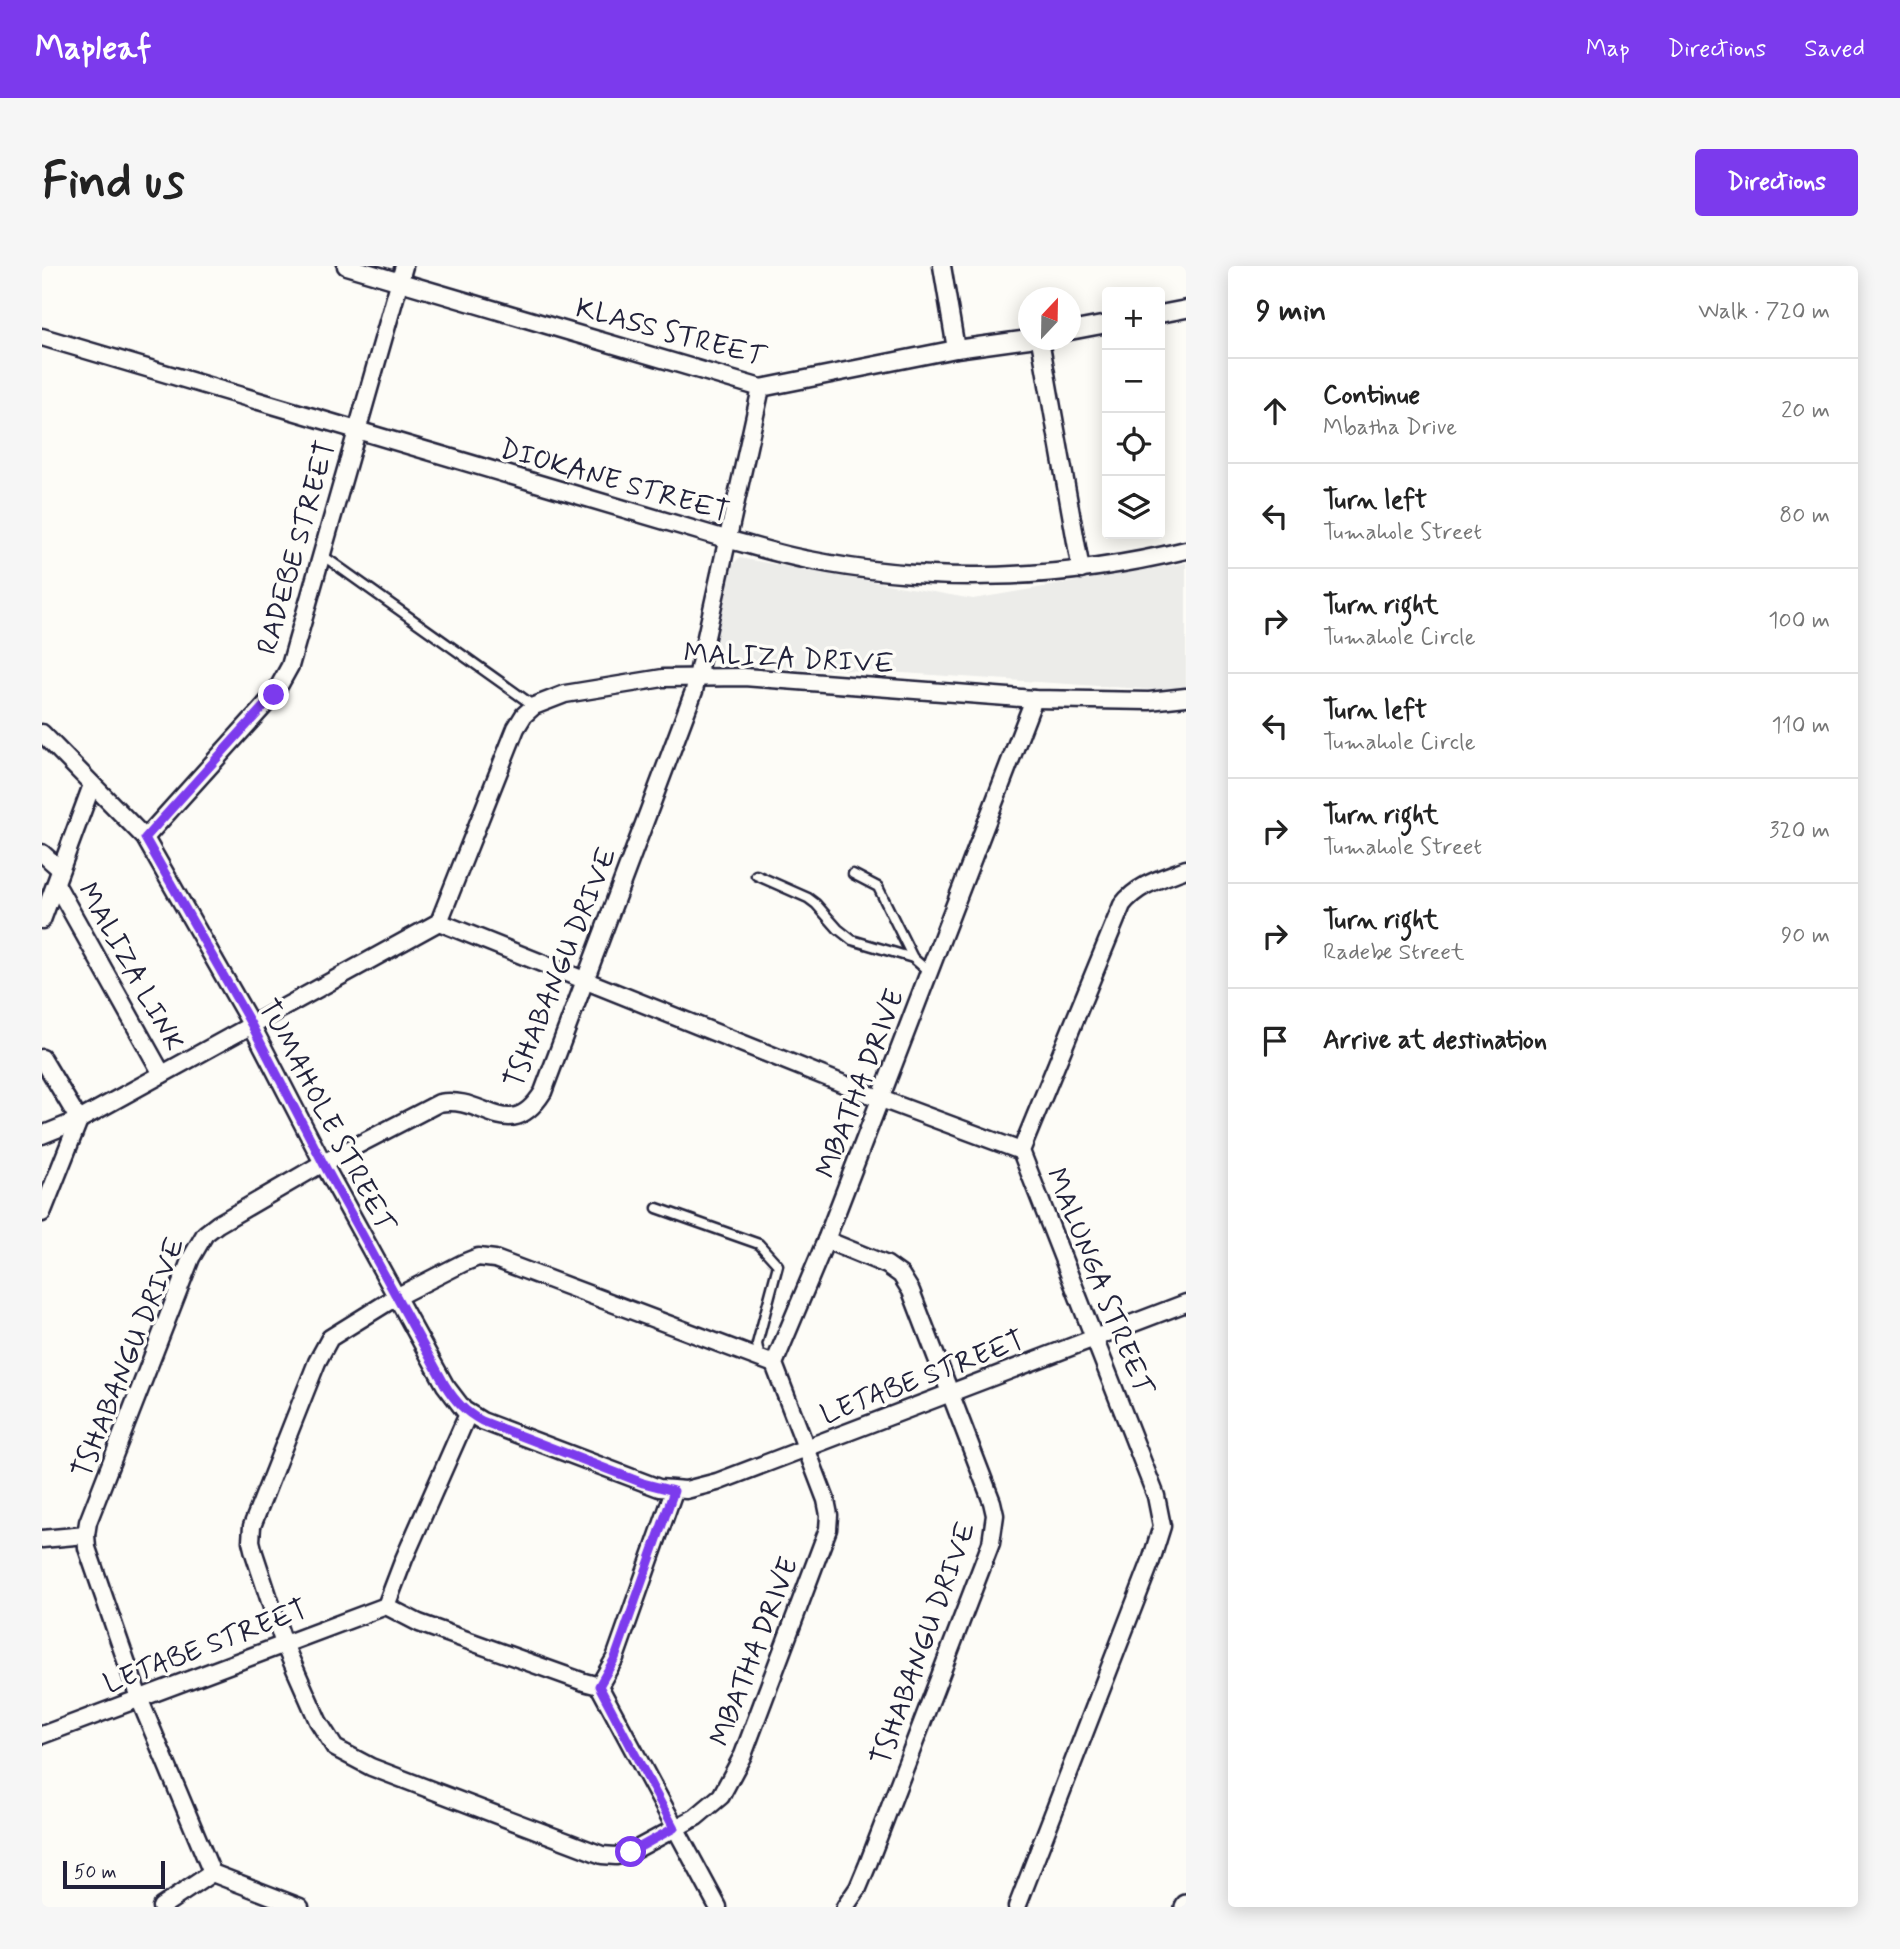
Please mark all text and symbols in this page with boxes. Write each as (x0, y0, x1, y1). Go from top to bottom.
text: Mapleaf (35, 27, 151, 71)
text: Map (1586, 34, 1630, 65)
text: Directions (1668, 34, 1766, 65)
text: Saved (1804, 34, 1865, 65)
button: Directions (1695, 149, 1858, 216)
text: Find us (42, 150, 185, 215)
north arrow (1018, 287, 1081, 350)
map controls (1102, 287, 1165, 539)
button: + (1102, 287, 1165, 350)
street label: KLASS STREET (571, 290, 770, 377)
text: 9 min (1256, 292, 1326, 331)
text: Walk · 720 m (1698, 297, 1830, 327)
button: − (1102, 350, 1165, 413)
text: Continue (1323, 379, 1420, 413)
icon: ahead (1256, 392, 1294, 430)
text: 20 m (1781, 396, 1830, 426)
button: locate (1102, 413, 1165, 476)
text: Mbatha Drive (1323, 413, 1457, 443)
street label: DIOKANE STREET (495, 431, 733, 532)
street label: RADEBE STREET (249, 437, 346, 659)
button: layers (1102, 476, 1165, 539)
text: Turn left (1323, 484, 1427, 518)
icon: left (1256, 497, 1294, 535)
text: 80 m (1779, 501, 1830, 531)
text: Tumahole Street (1323, 518, 1482, 548)
text: Turn right (1323, 589, 1439, 623)
icon: right (1256, 602, 1294, 640)
text: 100 m (1768, 606, 1830, 636)
text: Tumahole Circle (1323, 623, 1476, 653)
street label: MALIZA DRIVE (683, 636, 895, 683)
route end (258, 679, 289, 710)
text: Turn left (1323, 694, 1427, 728)
icon: left (1256, 707, 1294, 745)
text: 110 m (1771, 711, 1830, 741)
text: Tumahole Circle (1323, 728, 1476, 758)
text: Turn right (1323, 799, 1439, 833)
icon: right (1256, 812, 1294, 850)
text: 320 m (1769, 816, 1830, 846)
text: Tumahole Street (1323, 833, 1482, 863)
street label: TSHABANGU DRIVE (496, 842, 627, 1094)
street label: MALIZA LINK (68, 876, 191, 1058)
text: Turn right (1323, 904, 1439, 938)
icon: right (1256, 917, 1294, 955)
text: 90 m (1781, 921, 1830, 951)
text: Radebe Street (1323, 938, 1464, 968)
street label: MBATHA DRIVE (808, 984, 914, 1184)
street label: TUMAHOLE STREET (249, 993, 403, 1240)
icon: arrive (1256, 1022, 1294, 1060)
text: Arrive at destination (1323, 1024, 1547, 1058)
street label: MALUNGA STREET (1036, 1163, 1162, 1402)
street label: TSHABANGU DRIVE (64, 1232, 195, 1484)
street label: LETABE STREET (816, 1322, 1030, 1434)
street label: TSHABANGU DRIVE (863, 1517, 986, 1771)
street label: MBATHA DRIVE (702, 1552, 808, 1752)
street label: LETABE STREET (99, 1591, 313, 1703)
route start (615, 1836, 646, 1867)
scale bar (63, 1858, 164, 1890)
text: 50 m (74, 1860, 117, 1885)

